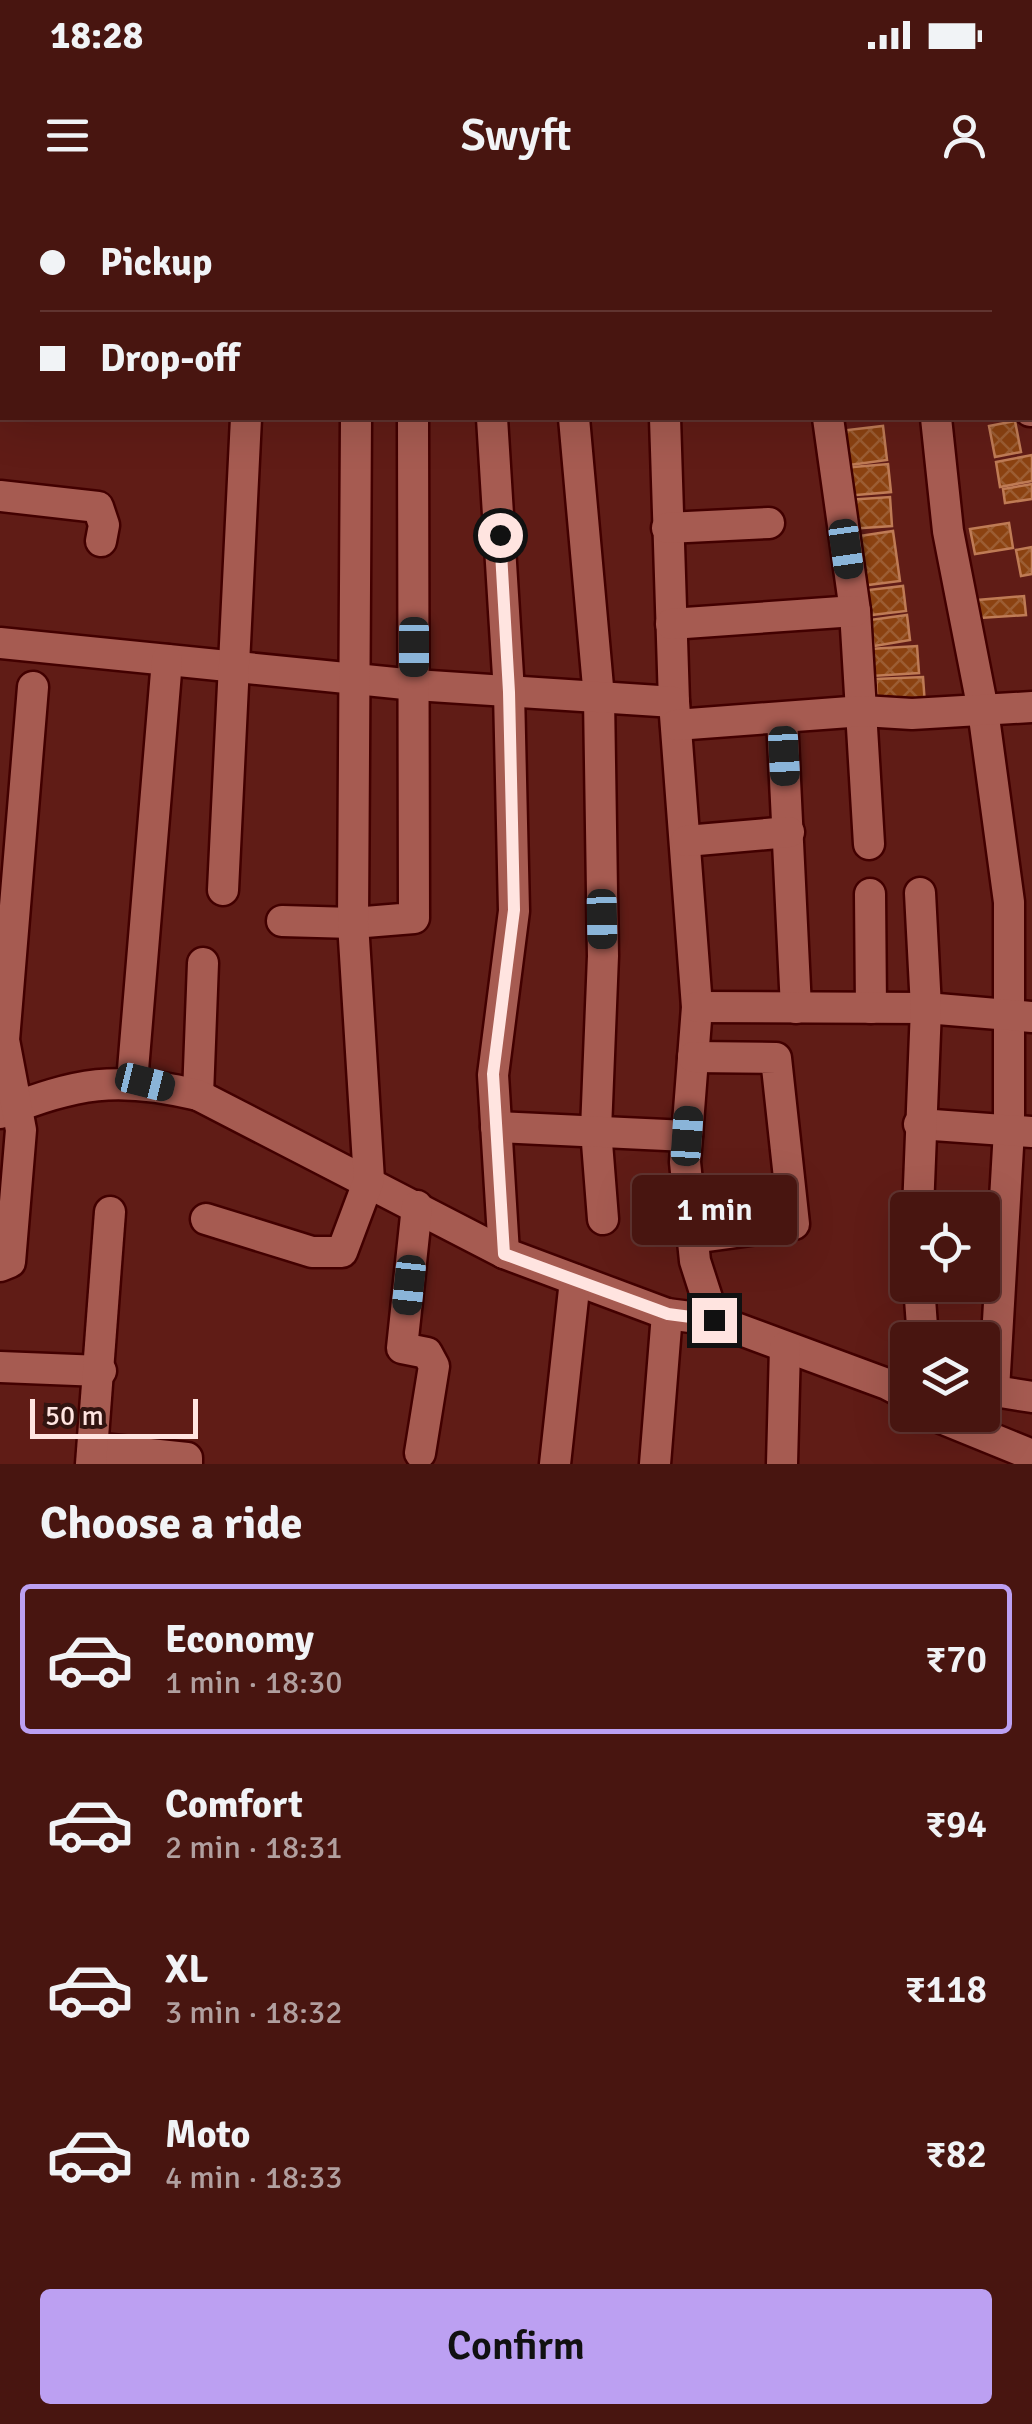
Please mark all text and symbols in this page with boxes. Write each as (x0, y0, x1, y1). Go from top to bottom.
text: 18:28 (50, 12, 143, 59)
icon: menu (40, 108, 95, 163)
text: Swyft (461, 108, 571, 163)
icon: person (937, 108, 992, 163)
text: Pickup (100, 239, 212, 286)
text: Drop-off (100, 335, 240, 382)
route start (478, 513, 523, 558)
car (827, 517, 865, 581)
car (399, 617, 429, 677)
car (767, 725, 801, 787)
car (586, 889, 618, 949)
car (112, 1060, 178, 1104)
car (670, 1105, 704, 1167)
callout: 1 min (632, 1175, 796, 1245)
text: 1 min (676, 1190, 753, 1229)
map controls (890, 1192, 1000, 1432)
button: locate (890, 1192, 1000, 1302)
car (391, 1254, 427, 1316)
route end (692, 1298, 737, 1343)
button: layers (890, 1322, 1000, 1432)
scale bar (30, 1394, 198, 1438)
text: 50 m (45, 1399, 104, 1433)
text: Choose a ride (40, 1496, 303, 1551)
icon: car (45, 1614, 135, 1704)
text: Economy (165, 1616, 314, 1663)
text: ₹70 (925, 1636, 987, 1683)
text: 1 min · 18:30 (165, 1663, 343, 1702)
icon: car (45, 1779, 135, 1869)
text: Comfort (165, 1781, 303, 1828)
text: ₹94 (925, 1801, 987, 1848)
text: 2 min · 18:31 (165, 1828, 343, 1867)
icon: car (45, 1944, 135, 2034)
text: XL (165, 1946, 208, 1993)
text: ₹118 (905, 1966, 987, 2013)
text: 3 min · 18:32 (165, 1993, 343, 2032)
icon: car (45, 2109, 135, 2199)
text: Moto (165, 2111, 250, 2158)
text: ₹82 (925, 2131, 987, 2178)
text: 4 min · 18:33 (165, 2158, 343, 2197)
button: Confirm (40, 2289, 992, 2404)

